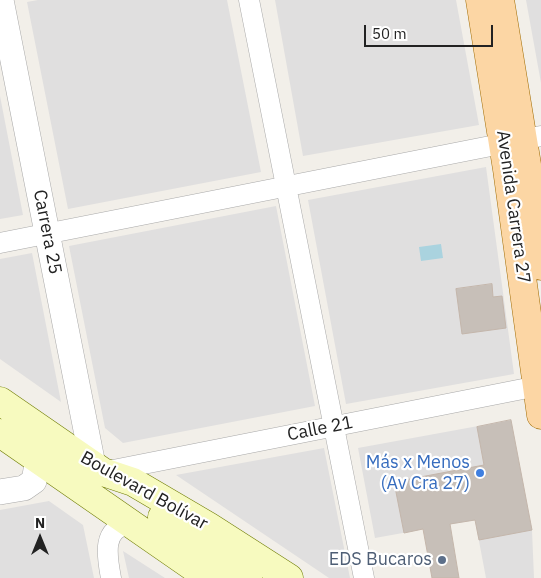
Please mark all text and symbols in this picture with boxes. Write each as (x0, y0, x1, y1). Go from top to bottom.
scale bar (366, 15, 495, 47)
text: 50 m (372, 24, 407, 43)
street label: Avenida Carrera 27 (492, 129, 534, 285)
street label: Carrera 25 (28, 188, 66, 276)
street label: Calle 21 (285, 412, 355, 446)
street label: Boulevard Bolívar (77, 447, 211, 535)
place label: Más x Menos (Av Cra 27) (366, 452, 470, 494)
marker: Más x Menos (Av Cra 27) (474, 467, 486, 479)
north arrow (15, 513, 65, 563)
text: N (35, 514, 45, 532)
place label: EDS Bucaros (329, 549, 432, 571)
marker: EDS Bucaros (436, 554, 448, 566)

